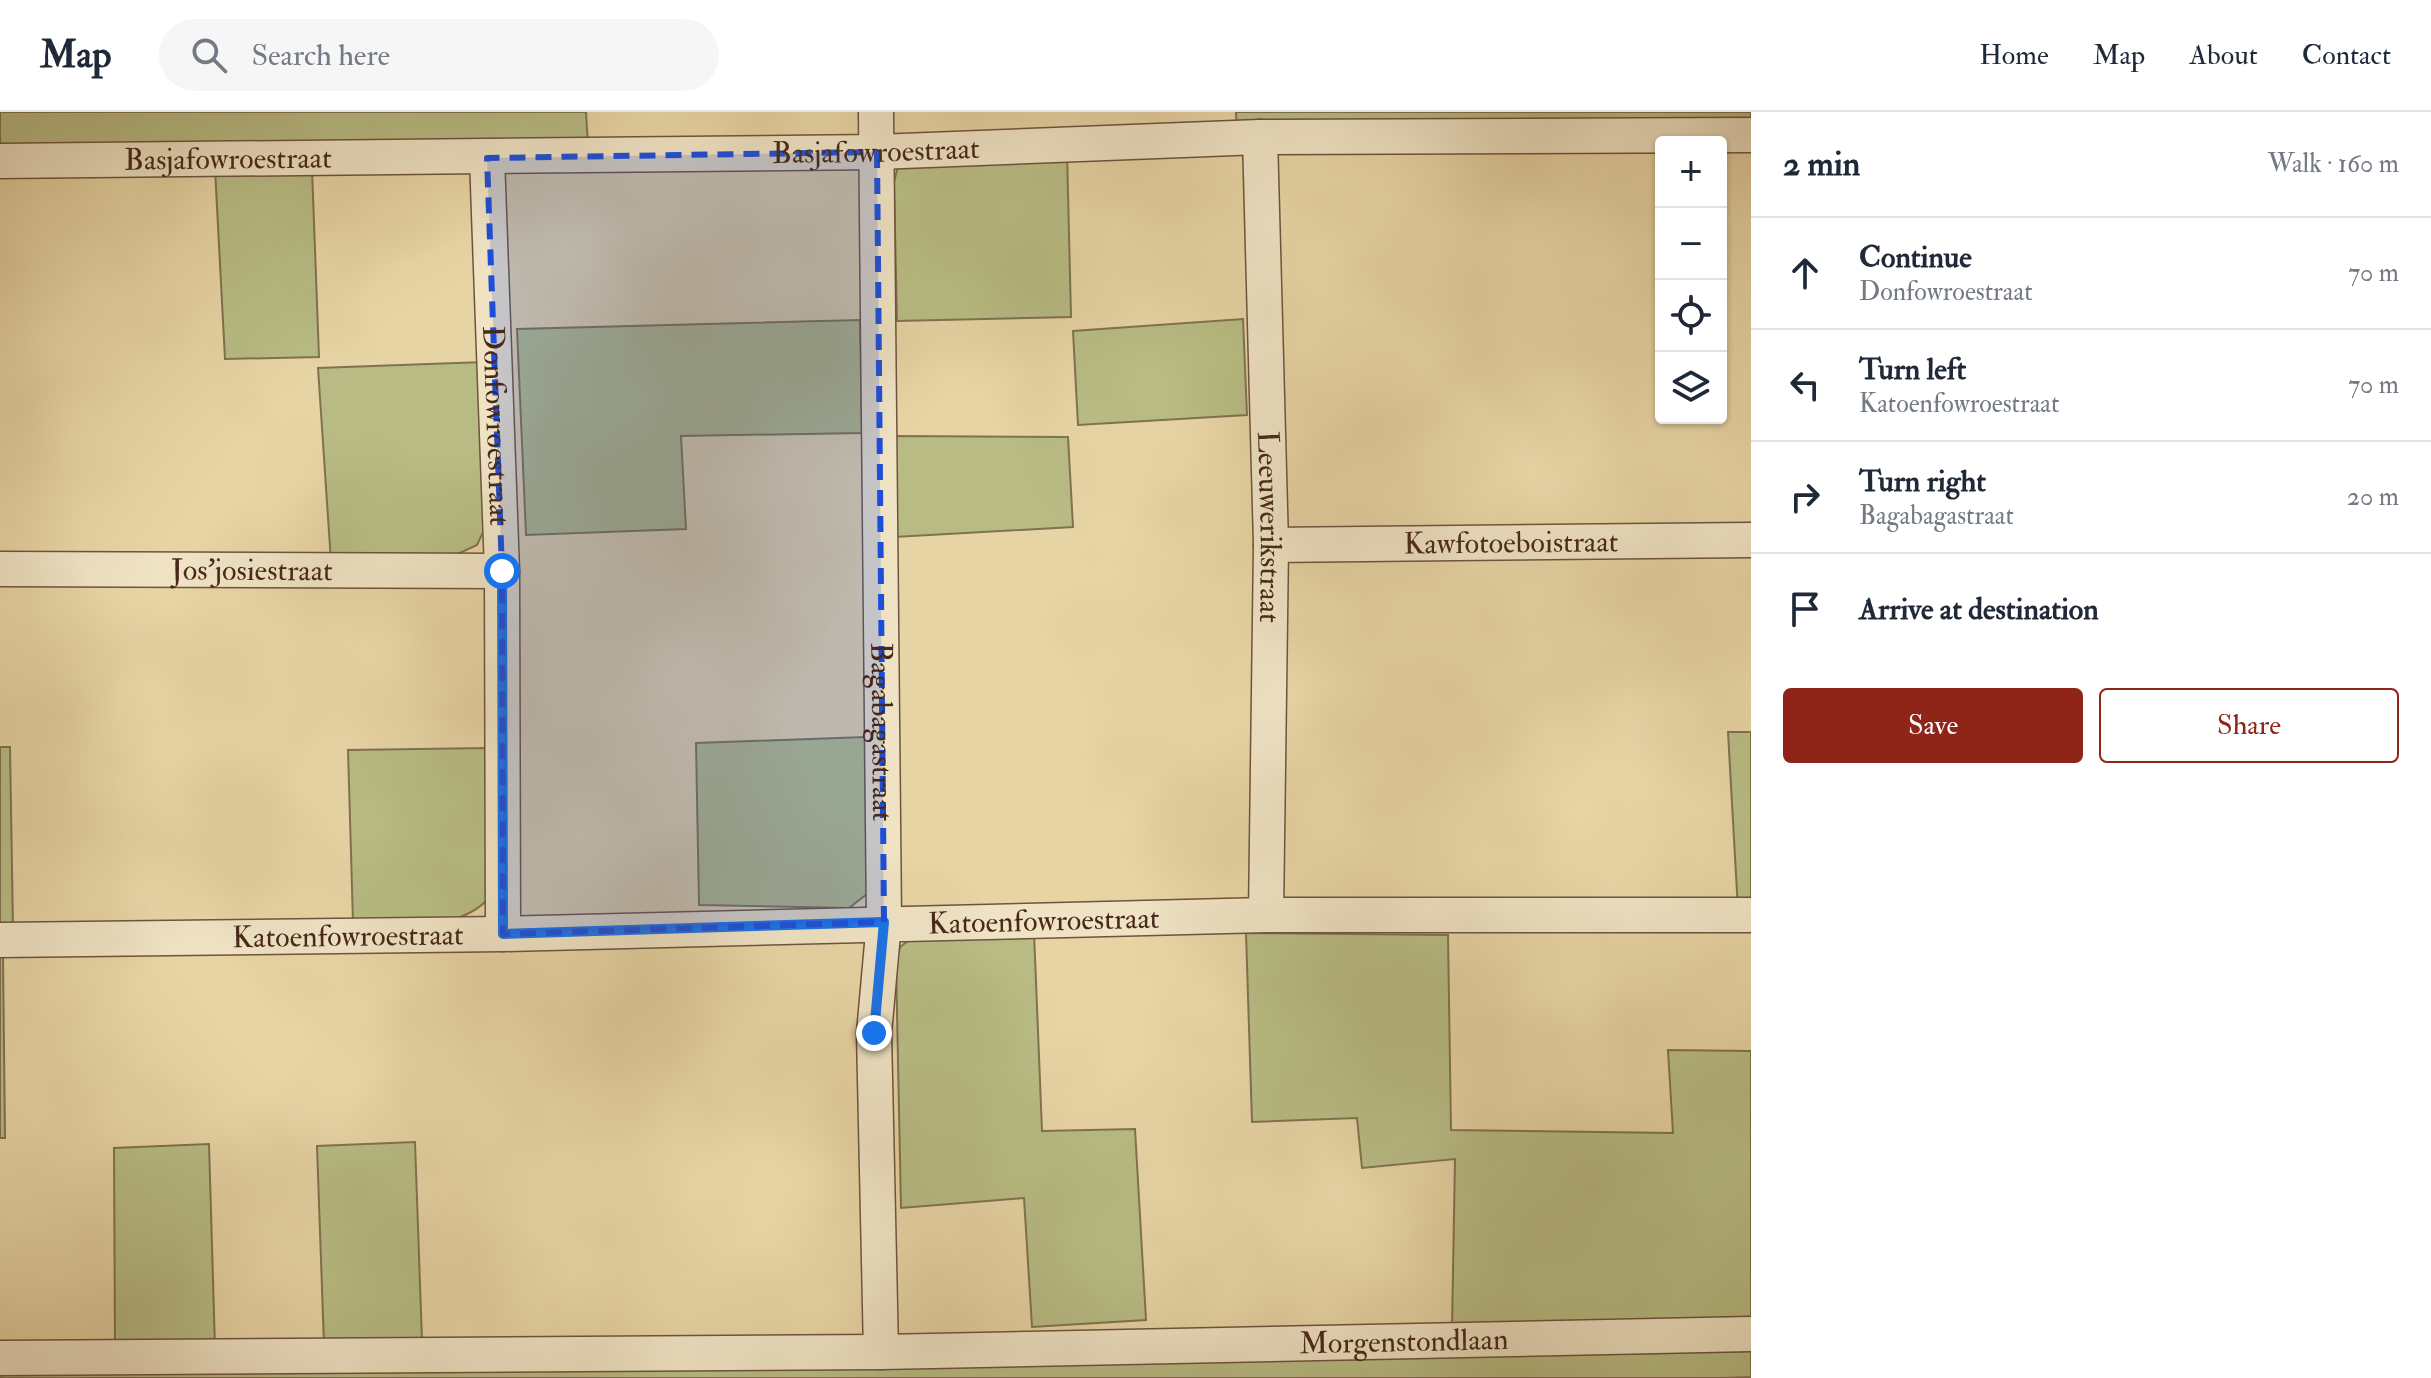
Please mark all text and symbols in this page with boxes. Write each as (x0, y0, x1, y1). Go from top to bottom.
search box (159, 19, 719, 91)
text: Map (40, 31, 111, 79)
icon: search (187, 33, 231, 77)
text: Search here (251, 37, 390, 74)
text: Home (1979, 38, 2049, 73)
text: Map (2093, 38, 2145, 73)
text: About (2189, 38, 2258, 73)
text: Contact (2302, 38, 2391, 73)
street label: Basjafowroestraat (772, 129, 981, 172)
map controls (1655, 136, 1727, 424)
button: + (1655, 136, 1727, 208)
street label: Basjafowroestraat (124, 139, 332, 178)
text: 2 min (1783, 143, 1860, 186)
text: Walk · 160 m (2268, 148, 2399, 180)
button: − (1655, 208, 1727, 280)
text: Continue (1859, 239, 1972, 276)
icon: ahead (1783, 251, 1827, 295)
text: 70 m (2348, 257, 2399, 289)
text: Donfowroestraat (1859, 276, 2033, 308)
button: locate (1655, 280, 1727, 352)
street label: Donfowroestraat (475, 325, 519, 527)
text: Turn left (1859, 351, 1966, 388)
button: layers (1655, 352, 1727, 424)
icon: left (1783, 363, 1827, 407)
text: 70 m (2348, 369, 2399, 401)
text: Katoenfowroestraat (1859, 388, 2059, 420)
street label: Leeuwerikstraat (1249, 430, 1290, 623)
text: Turn right (1859, 463, 1986, 500)
icon: right (1783, 475, 1827, 519)
text: 20 m (2347, 481, 2399, 513)
text: Bagabagastraat (1859, 500, 2014, 532)
street label: Kawfotoeboistraat (1403, 523, 1619, 562)
street label: Jos'josiestraat (170, 551, 333, 589)
route start (484, 553, 520, 589)
icon: arrive (1783, 587, 1827, 631)
text: Arrive at destination (1859, 591, 2099, 628)
street label: Bagabagastraat (863, 642, 902, 822)
button: Save (1783, 688, 2083, 763)
button: Share (2099, 688, 2399, 763)
street label: Katoenfowroestraat (928, 899, 1160, 942)
street label: Katoenfowroestraat (232, 916, 464, 956)
route end (856, 1015, 892, 1051)
street label: Morgenstondlaan (1299, 1321, 1509, 1362)

